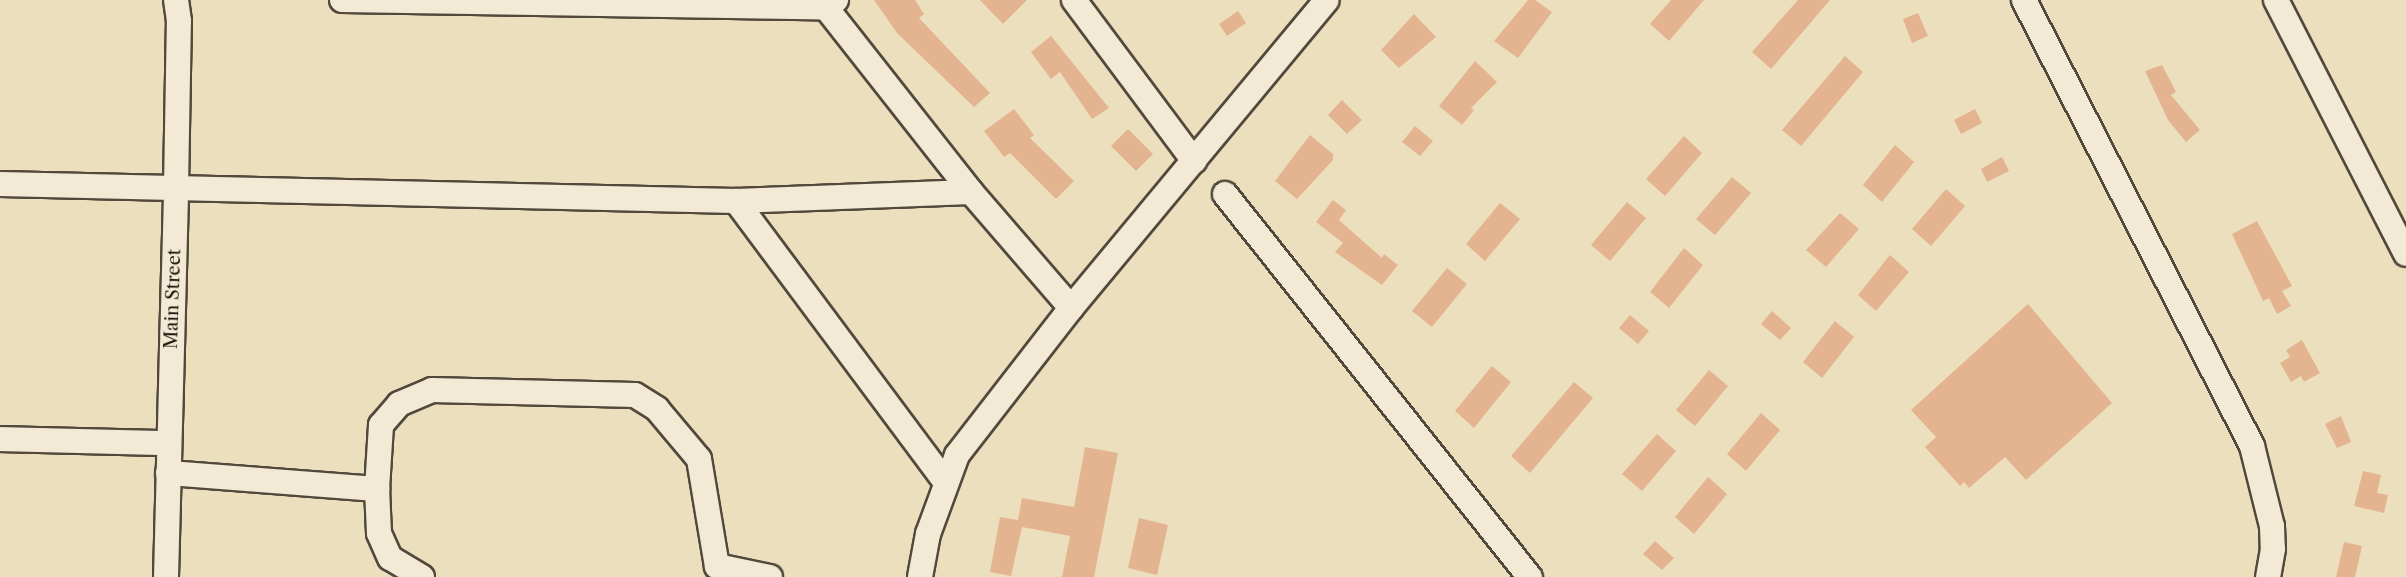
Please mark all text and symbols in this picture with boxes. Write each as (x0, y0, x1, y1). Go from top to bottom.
street label: Main Street (160, 249, 186, 349)

